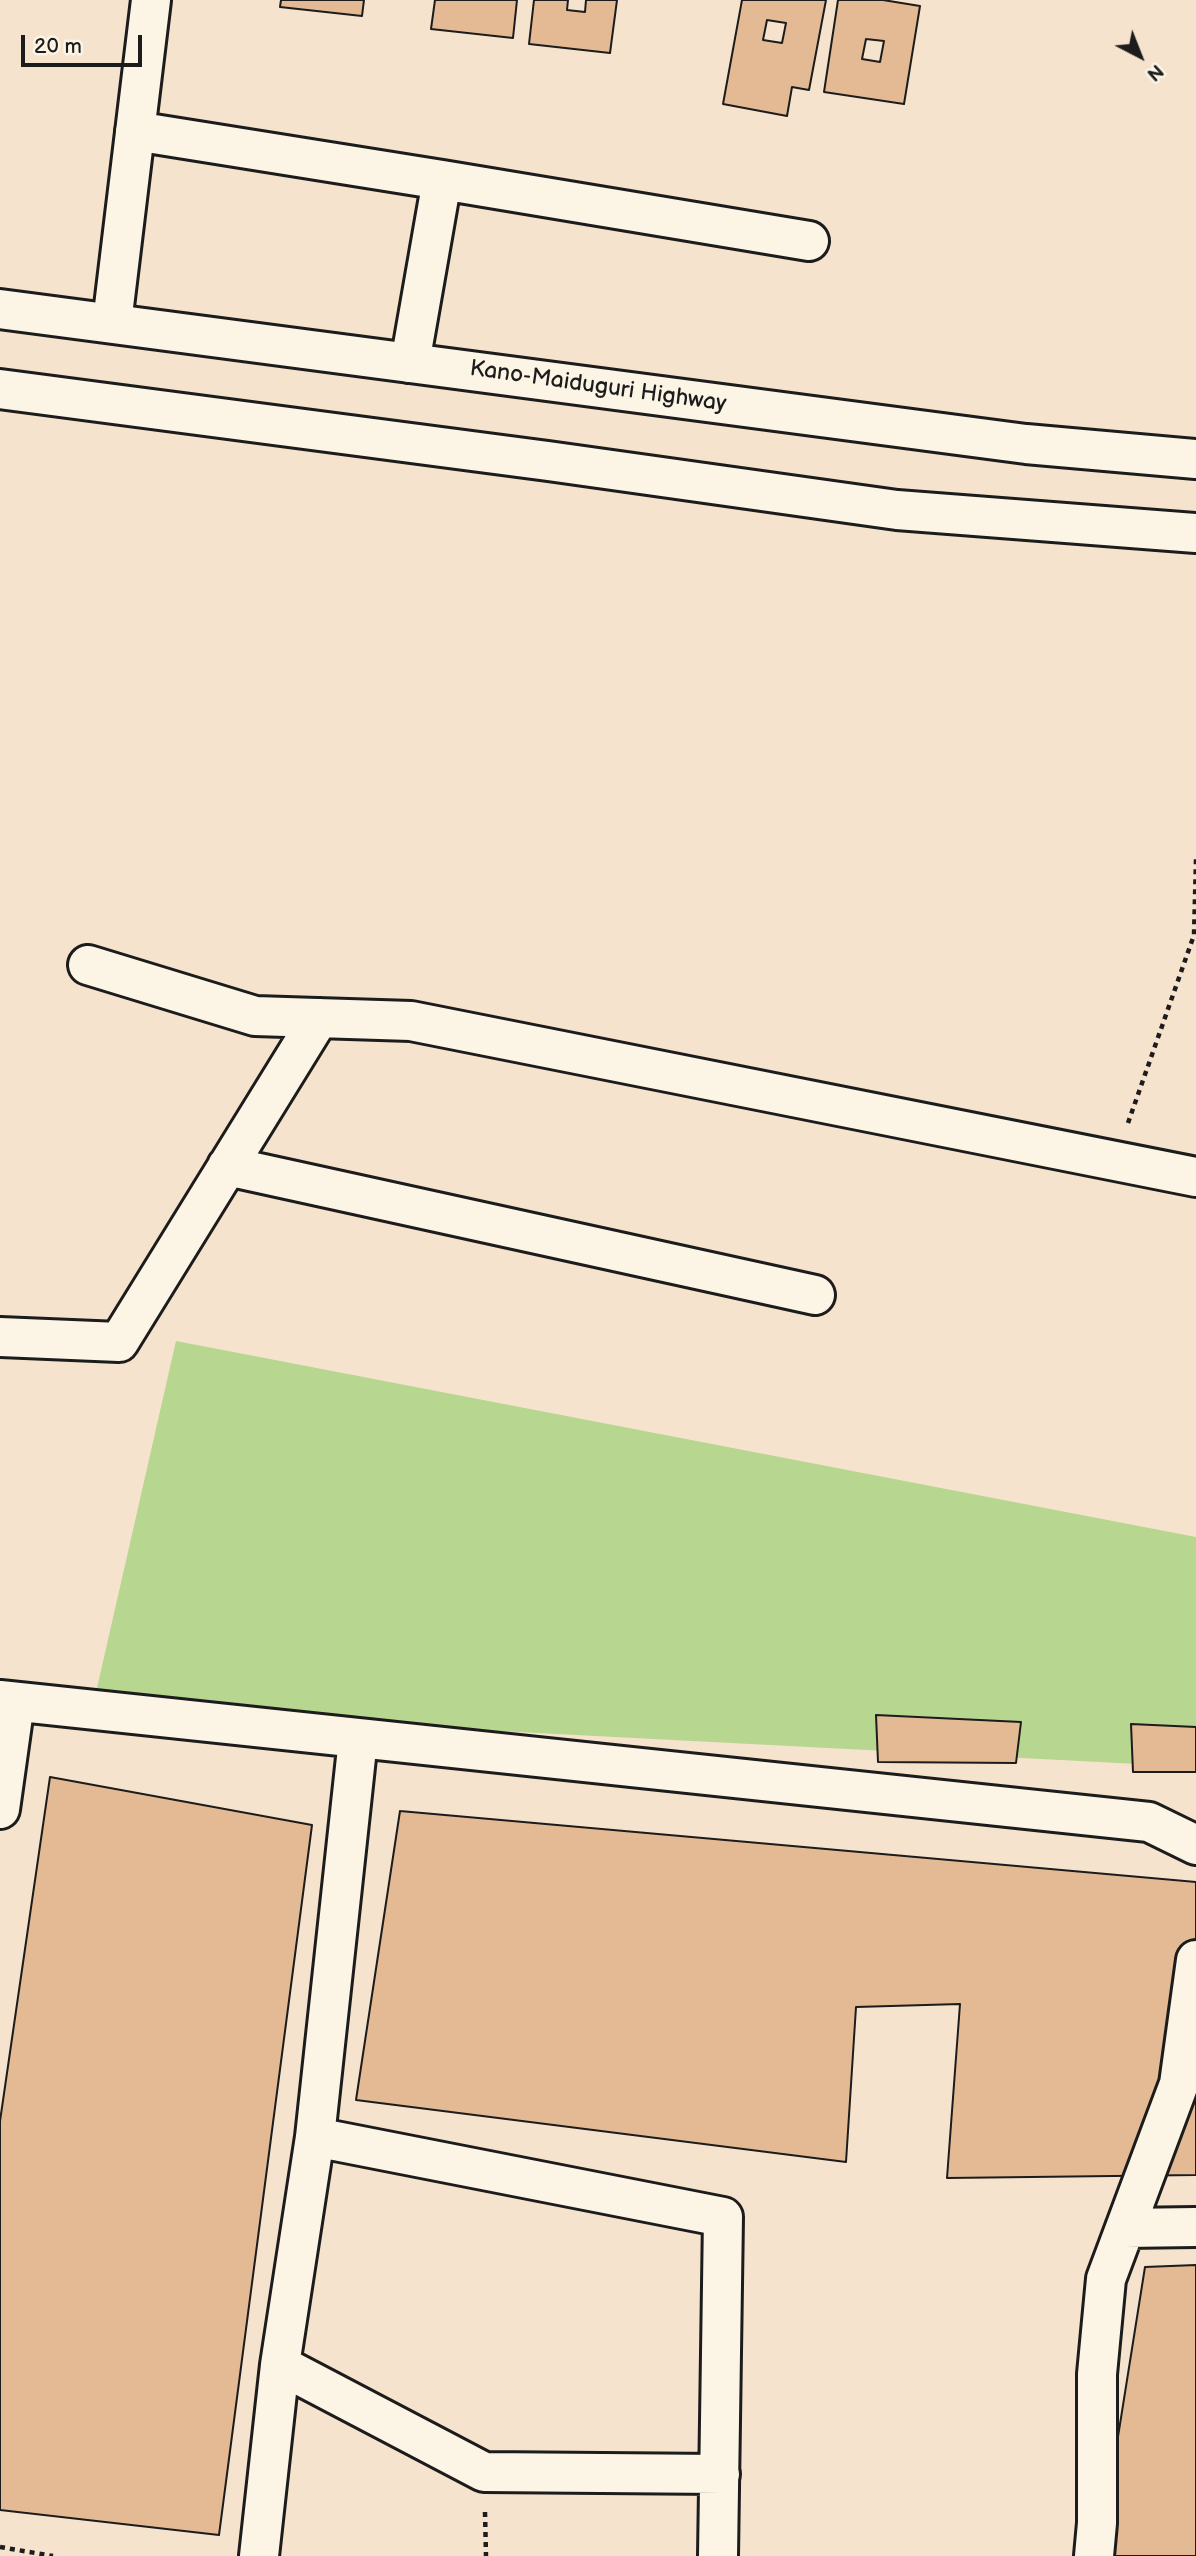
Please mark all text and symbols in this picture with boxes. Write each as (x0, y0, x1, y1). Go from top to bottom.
scale bar (24, 21, 145, 65)
north arrow (1105, 21, 1175, 91)
text: 20 m (34, 34, 82, 59)
text: N (1141, 59, 1167, 85)
street label: Kano-Maiduguri Highway (468, 355, 728, 419)

